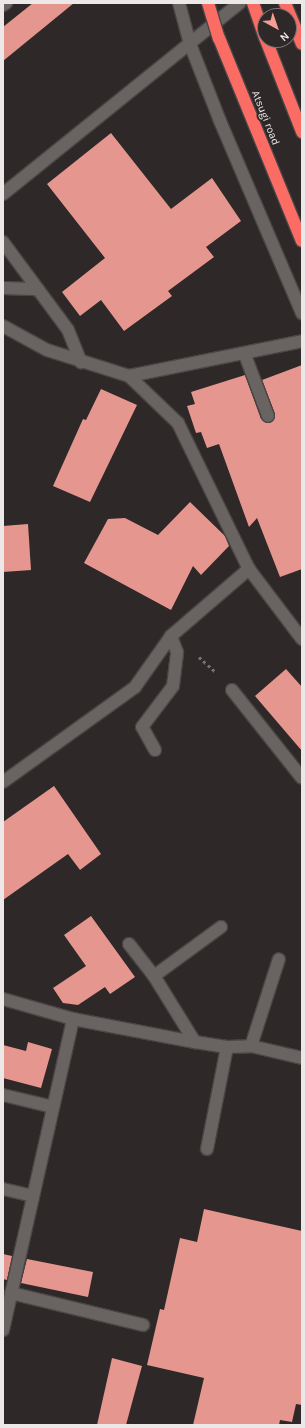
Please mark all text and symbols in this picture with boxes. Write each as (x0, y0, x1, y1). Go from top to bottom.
north arrow (257, 8, 297, 48)
text: N (277, 29, 292, 44)
street label: Atsugi road (248, 89, 282, 147)

